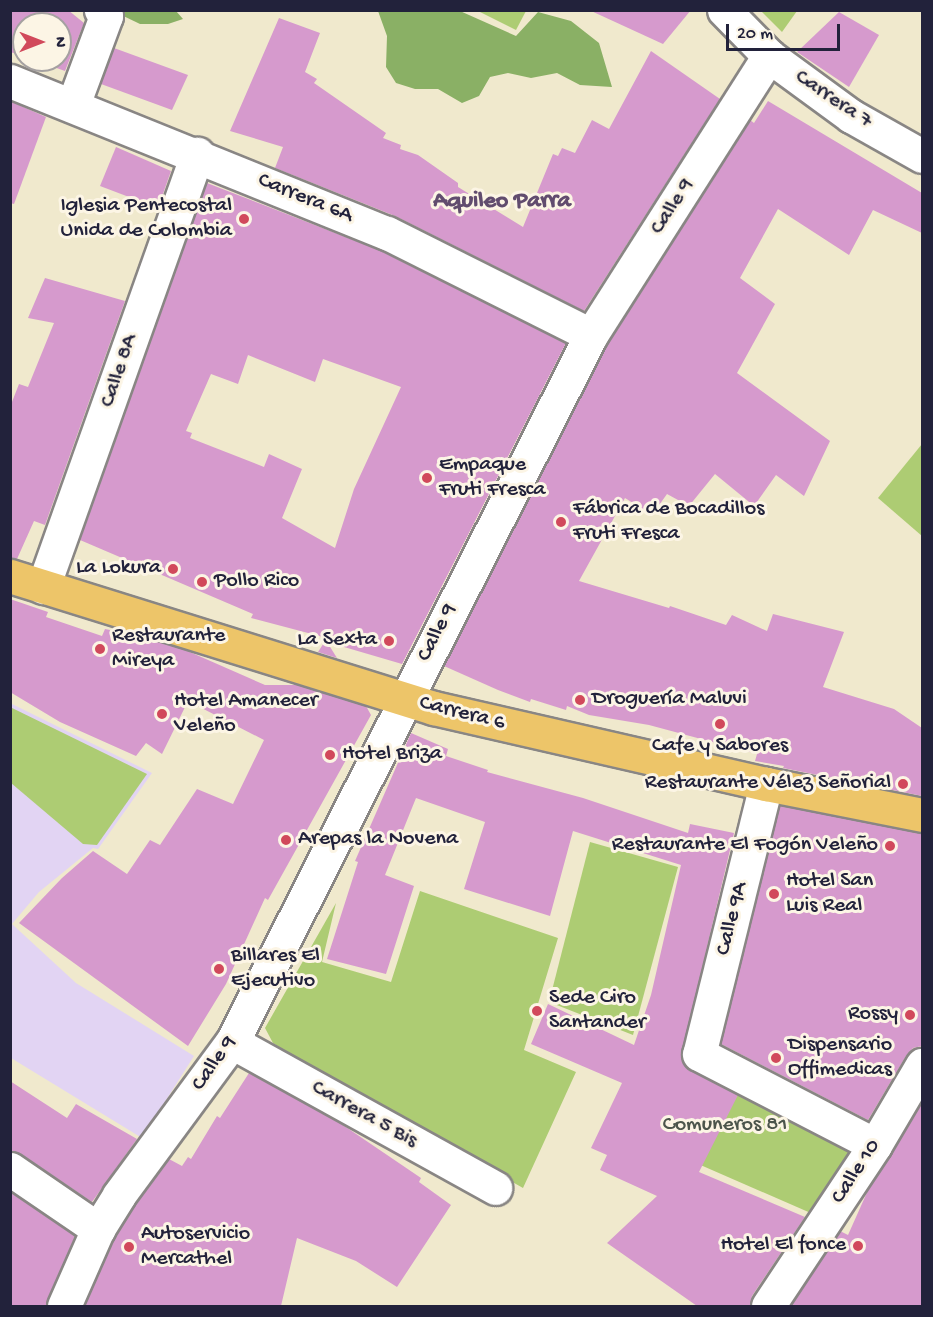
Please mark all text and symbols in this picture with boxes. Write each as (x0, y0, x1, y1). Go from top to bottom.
north arrow (12, 12, 72, 72)
scale bar (729, 12, 843, 50)
text: 20 m (737, 24, 773, 45)
text: N (49, 37, 68, 47)
street label: Carrera 7 (789, 65, 877, 135)
street label: Carrera 6A (254, 168, 356, 230)
street label: Calle 9 (645, 174, 701, 240)
district label: Aquileo Parra (433, 188, 571, 216)
place label: Iglesia Pentecostal Unida de Colombia (60, 193, 232, 244)
marker: Iglesia Pentecostal Unida de Colombia (237, 212, 251, 226)
street label: Calle 8A (95, 331, 145, 411)
place label: Empaque Fruti Fresca (439, 452, 546, 504)
marker: Empaque Fruti Fresca (420, 471, 434, 485)
place label: Fábrica de Bocadillos Fruti Fresca (573, 496, 764, 548)
marker: Fábrica de Bocadillos Fruti Fresca (554, 515, 568, 529)
place label: La Lokura (76, 556, 161, 582)
marker: La Lokura (166, 562, 180, 576)
place label: Pollo Rico (214, 569, 299, 595)
marker: Pollo Rico (195, 575, 209, 589)
street label: Calle 9 (412, 600, 464, 666)
place label: Restaurante Mireya (112, 623, 225, 674)
place label: La Sexta (297, 628, 377, 654)
marker: La Sexta (382, 634, 396, 648)
marker: Restaurante Mireya (93, 642, 107, 656)
place label: Droguería Maluvi (592, 687, 747, 713)
place label: Hotel Amanecer Veleño (174, 688, 318, 740)
street label: Carrera 6 (416, 691, 508, 737)
marker: Droguería Maluvi (573, 693, 587, 707)
marker: Hotel Amanecer Veleño (155, 707, 169, 721)
marker: Cafe y Sabores (713, 717, 727, 731)
place label: Cafe y Sabores (652, 734, 788, 760)
place label: Hotel Briza (342, 742, 442, 768)
marker: Hotel Briza (323, 748, 337, 762)
place label: Restaurante Vélez Señorial (645, 771, 891, 797)
marker: Restaurante Vélez Señorial (896, 777, 910, 791)
place label: Arepas la Novena (298, 827, 458, 853)
marker: Arepas la Novena (279, 833, 293, 847)
place label: Restaurante El Fogón Veleño (612, 833, 878, 859)
marker: Restaurante El Fogón Veleño (883, 839, 897, 853)
place label: Hotel San Luis Real (786, 868, 873, 920)
street label: Calle 9A (711, 880, 755, 958)
marker: Hotel San Luis Real (767, 887, 781, 901)
place label: Billares El Ejecutivo (231, 943, 320, 994)
marker: Billares El Ejecutivo (212, 962, 226, 976)
place label: Sede Ciro Santander (549, 985, 646, 1036)
place label: Rossy (848, 1002, 898, 1028)
marker: Sede Ciro Santander (530, 1004, 544, 1018)
marker: Rossy (903, 1008, 917, 1022)
street label: Calle 9 (187, 1031, 243, 1097)
place label: Dispensario Offimedicas (788, 1032, 892, 1084)
marker: Dispensario Offimedicas (769, 1051, 783, 1065)
street label: Carrera 5 Bis (306, 1075, 422, 1155)
park label: Comuneros 81 (663, 1113, 787, 1139)
street label: Calle 10 (826, 1135, 888, 1209)
place label: Autoservicio Mercathel (141, 1221, 250, 1272)
place label: Hotel El fonce (720, 1233, 846, 1259)
marker: Hotel El fonce (851, 1239, 865, 1253)
marker: Autoservicio Mercathel (122, 1240, 136, 1254)

